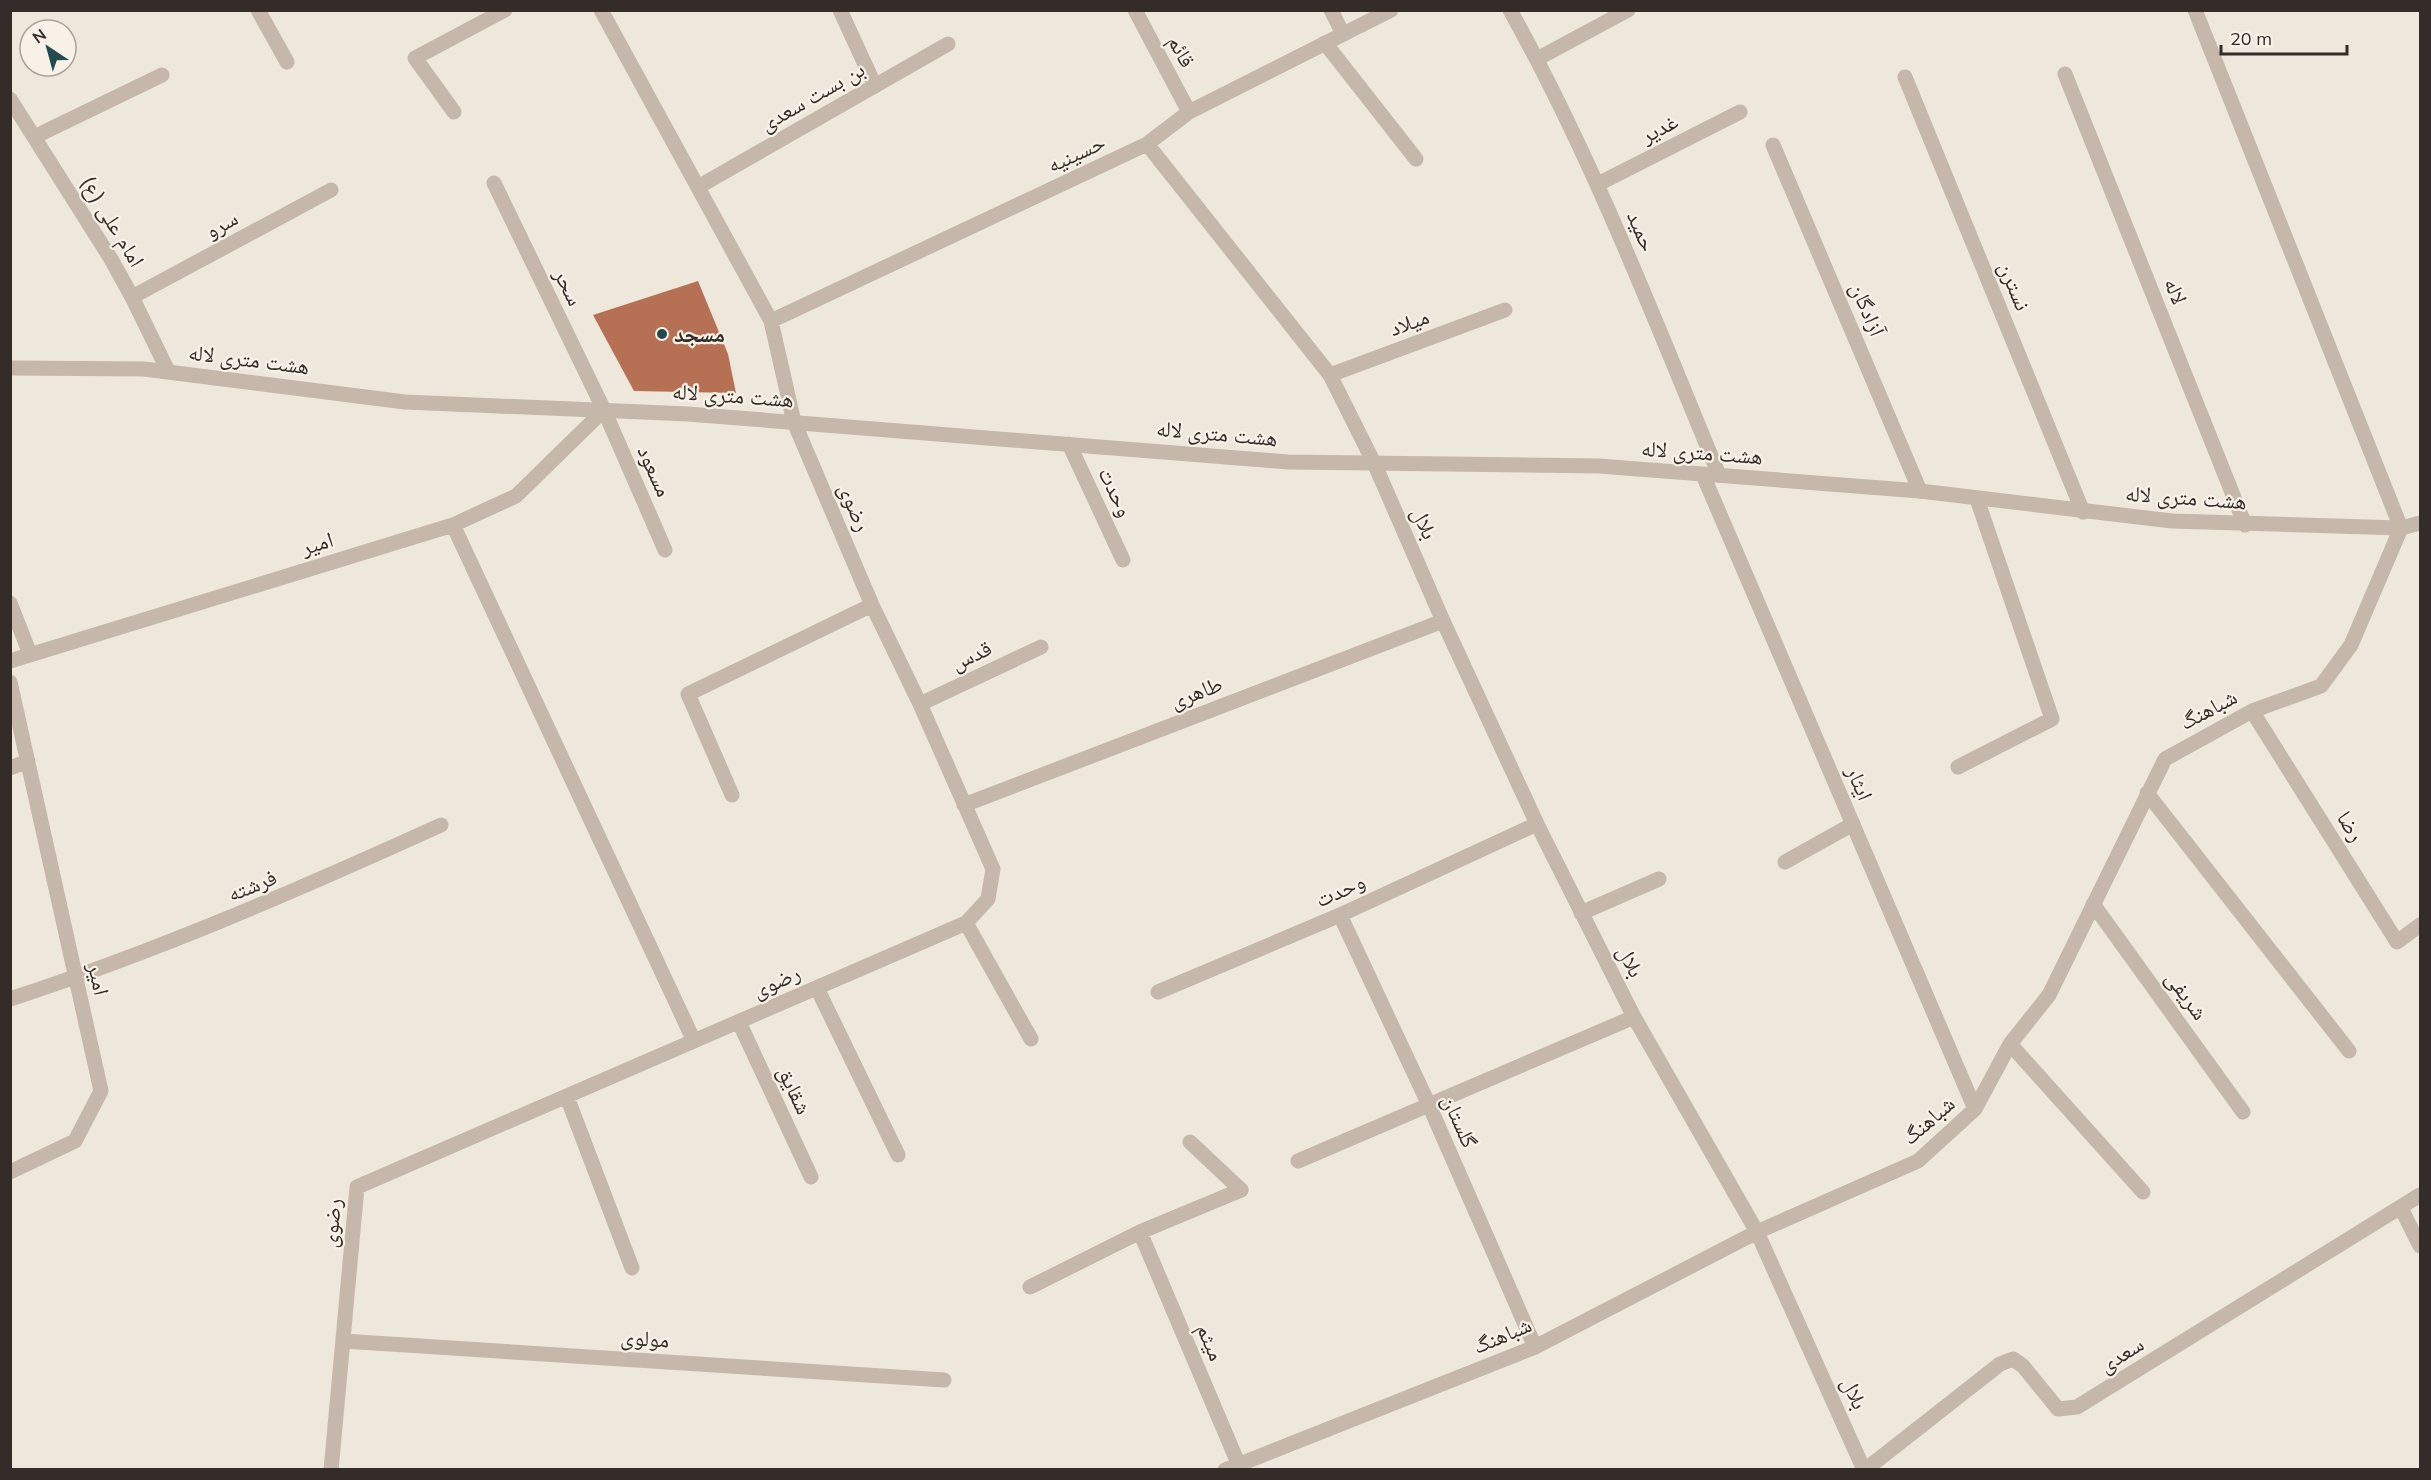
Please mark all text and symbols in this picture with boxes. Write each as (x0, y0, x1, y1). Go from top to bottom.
north arrow (18, 18, 78, 78)
scale bar (2221, 18, 2347, 56)
text: N (28, 24, 50, 48)
text: 20 m (2230, 27, 2272, 50)
street label: قائم (1161, 30, 1202, 72)
street label: بن بست سعدی (754, 55, 870, 137)
street label: غدیر (1635, 107, 1682, 150)
street label: حسینیه (1043, 127, 1109, 179)
street label: امام علی (ع) (74, 170, 151, 272)
street label: سرو (199, 204, 243, 244)
street label: حمید (1621, 206, 1663, 256)
street label: نسترن (1993, 257, 2037, 315)
street label: سحر (548, 263, 590, 310)
street label: لاله (2158, 274, 2194, 308)
street label: آزادگان (1844, 278, 1892, 340)
street label: میلاد (1385, 302, 1433, 342)
place label: مسجد (674, 320, 725, 348)
marker: مسجد (655, 327, 669, 341)
street label: هشت متری لاله (187, 338, 311, 380)
street label: هشت متری لاله (671, 377, 795, 413)
street label: هشت متری لاله (1155, 414, 1279, 452)
street label: هشت متری لاله (1640, 434, 1764, 470)
street label: مسعود (631, 441, 679, 501)
street label: وحدت (1092, 463, 1140, 521)
street label: رضوی (832, 479, 878, 535)
street label: هشت متری لاله (2124, 479, 2248, 515)
street label: بلال (1406, 502, 1444, 544)
street label: امیر (297, 525, 336, 561)
street label: قدس (946, 633, 996, 677)
street label: طاهری (1166, 669, 1226, 715)
street label: شباهنگ (2174, 682, 2242, 736)
street label: ایثار (1840, 761, 1880, 804)
street label: رضا (2331, 805, 2371, 847)
street label: فرشته (223, 863, 281, 907)
street label: وحدت (1311, 867, 1369, 913)
street label: بلال (1611, 940, 1651, 982)
street label: رضوی (748, 958, 804, 1004)
street label: امیر (82, 959, 116, 998)
street label: شریفی (2160, 965, 2214, 1025)
street label: شقایق (772, 1061, 818, 1119)
street label: شباهنگ (1896, 1089, 1960, 1151)
street label: گلستان (1436, 1090, 1484, 1152)
street label: رضوی (315, 1197, 347, 1249)
street label: شباهنگ (1468, 1310, 1536, 1360)
street label: میثم (1190, 1319, 1231, 1365)
street label: مولوی (620, 1322, 670, 1354)
street label: سعدی (2093, 1330, 2149, 1378)
street label: بلال (1836, 1372, 1874, 1414)

